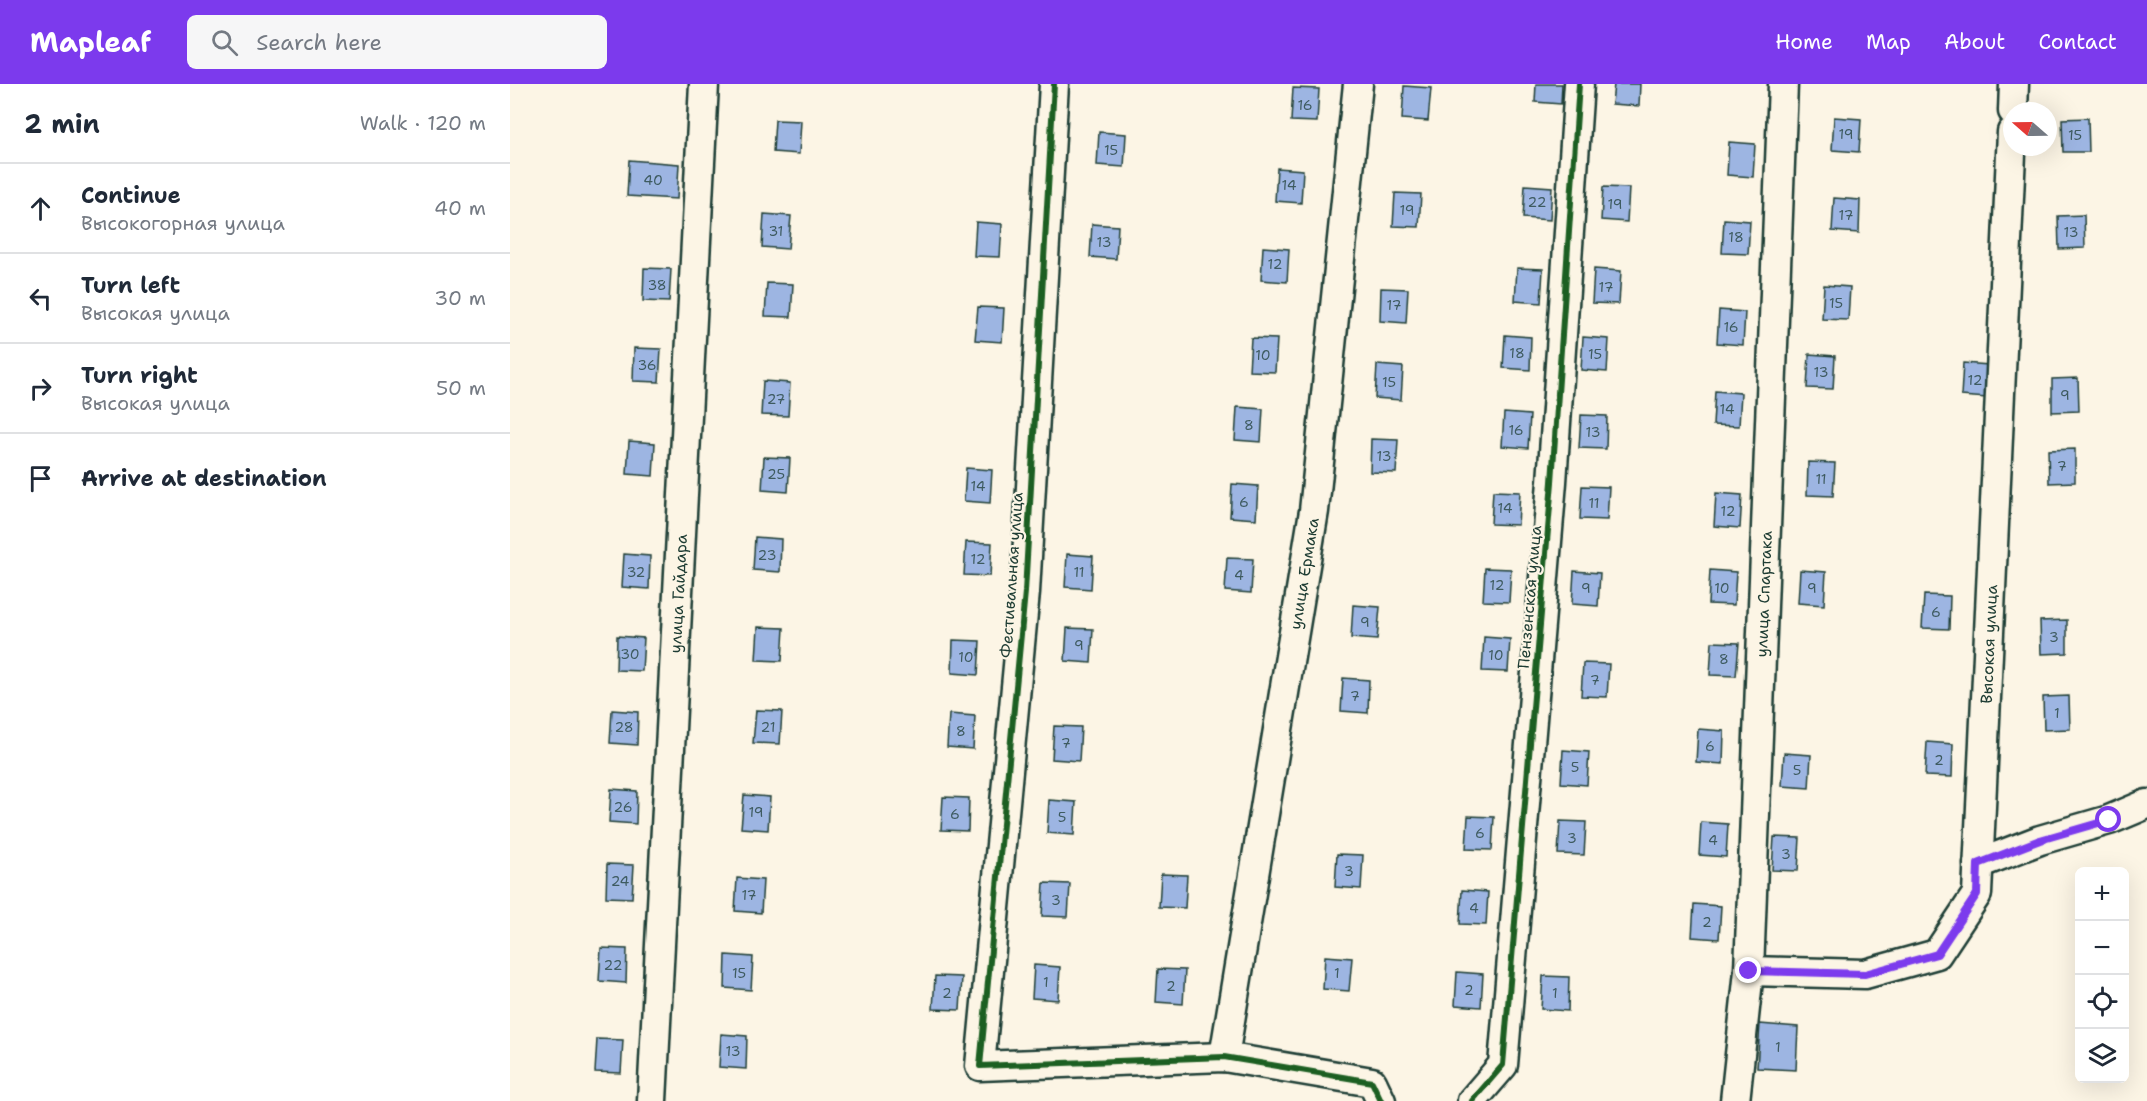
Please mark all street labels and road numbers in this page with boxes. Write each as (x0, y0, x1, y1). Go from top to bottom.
street label: Фестивальная улица (995, 491, 1028, 659)
street label: улица Ермака (1285, 516, 1324, 631)
street label: Пензенская улица (1513, 524, 1546, 670)
street label: улица Спартака (1751, 530, 1777, 658)
street label: улица Гайдара (665, 534, 692, 654)
street label: Высокая улица (1976, 584, 2002, 704)

